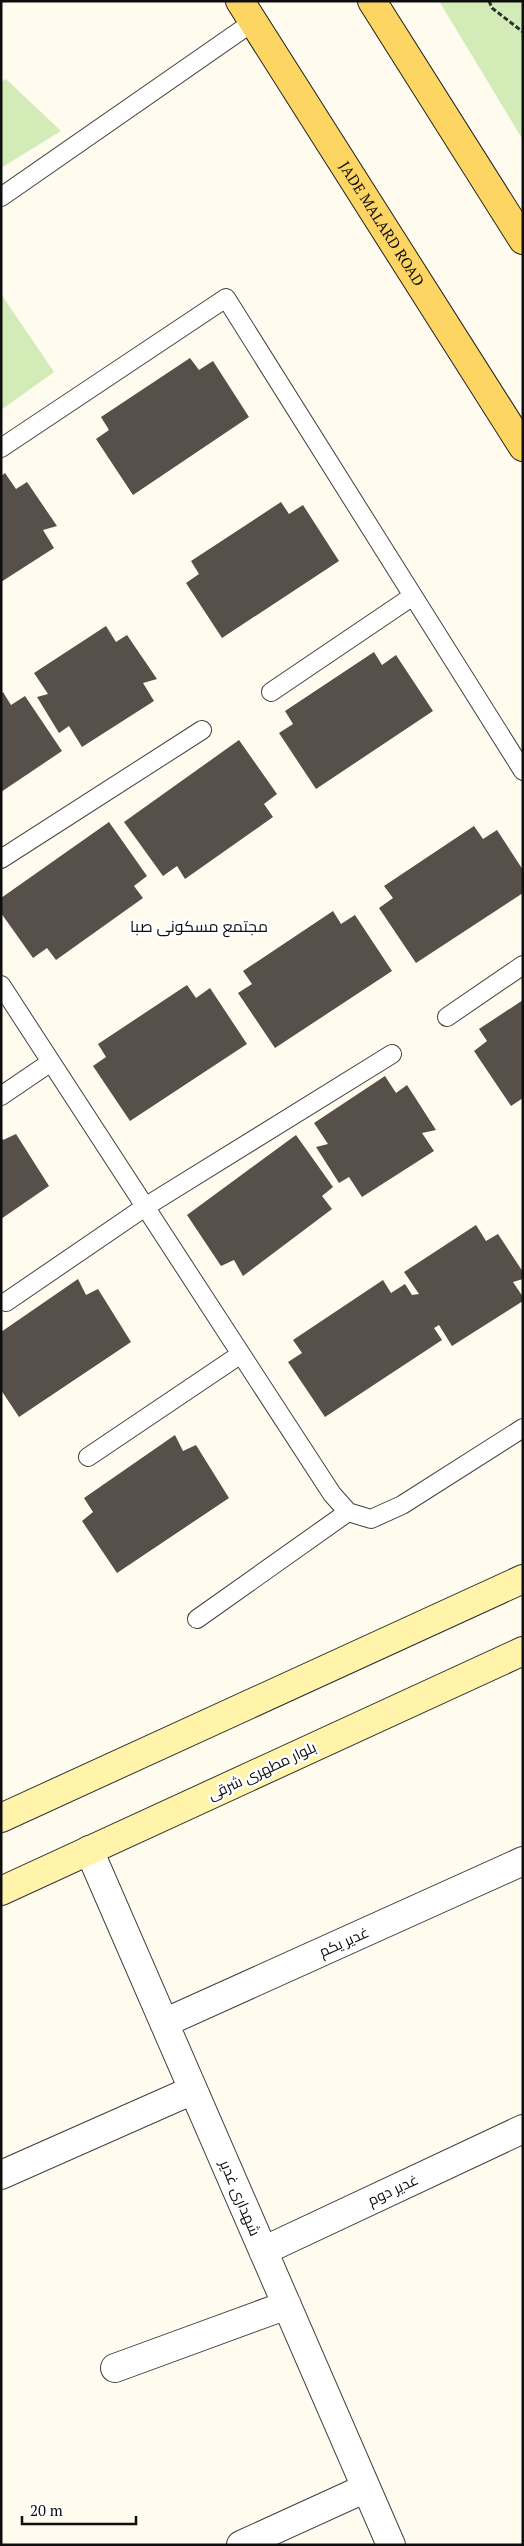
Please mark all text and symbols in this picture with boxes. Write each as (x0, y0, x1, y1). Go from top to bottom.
street label: JADE MALARD ROAD (335, 157, 429, 290)
district label: مجتمع مسکونی صبا (130, 915, 268, 938)
street label: بلوار مطهری شرقی (204, 1736, 319, 1805)
street label: غدیر یکم (315, 1921, 372, 1962)
street label: شهداری غدیر (215, 2156, 266, 2239)
street label: غدیر دوم (364, 2169, 422, 2210)
scale bar (22, 2494, 136, 2526)
text: 20 m (30, 2500, 63, 2520)

